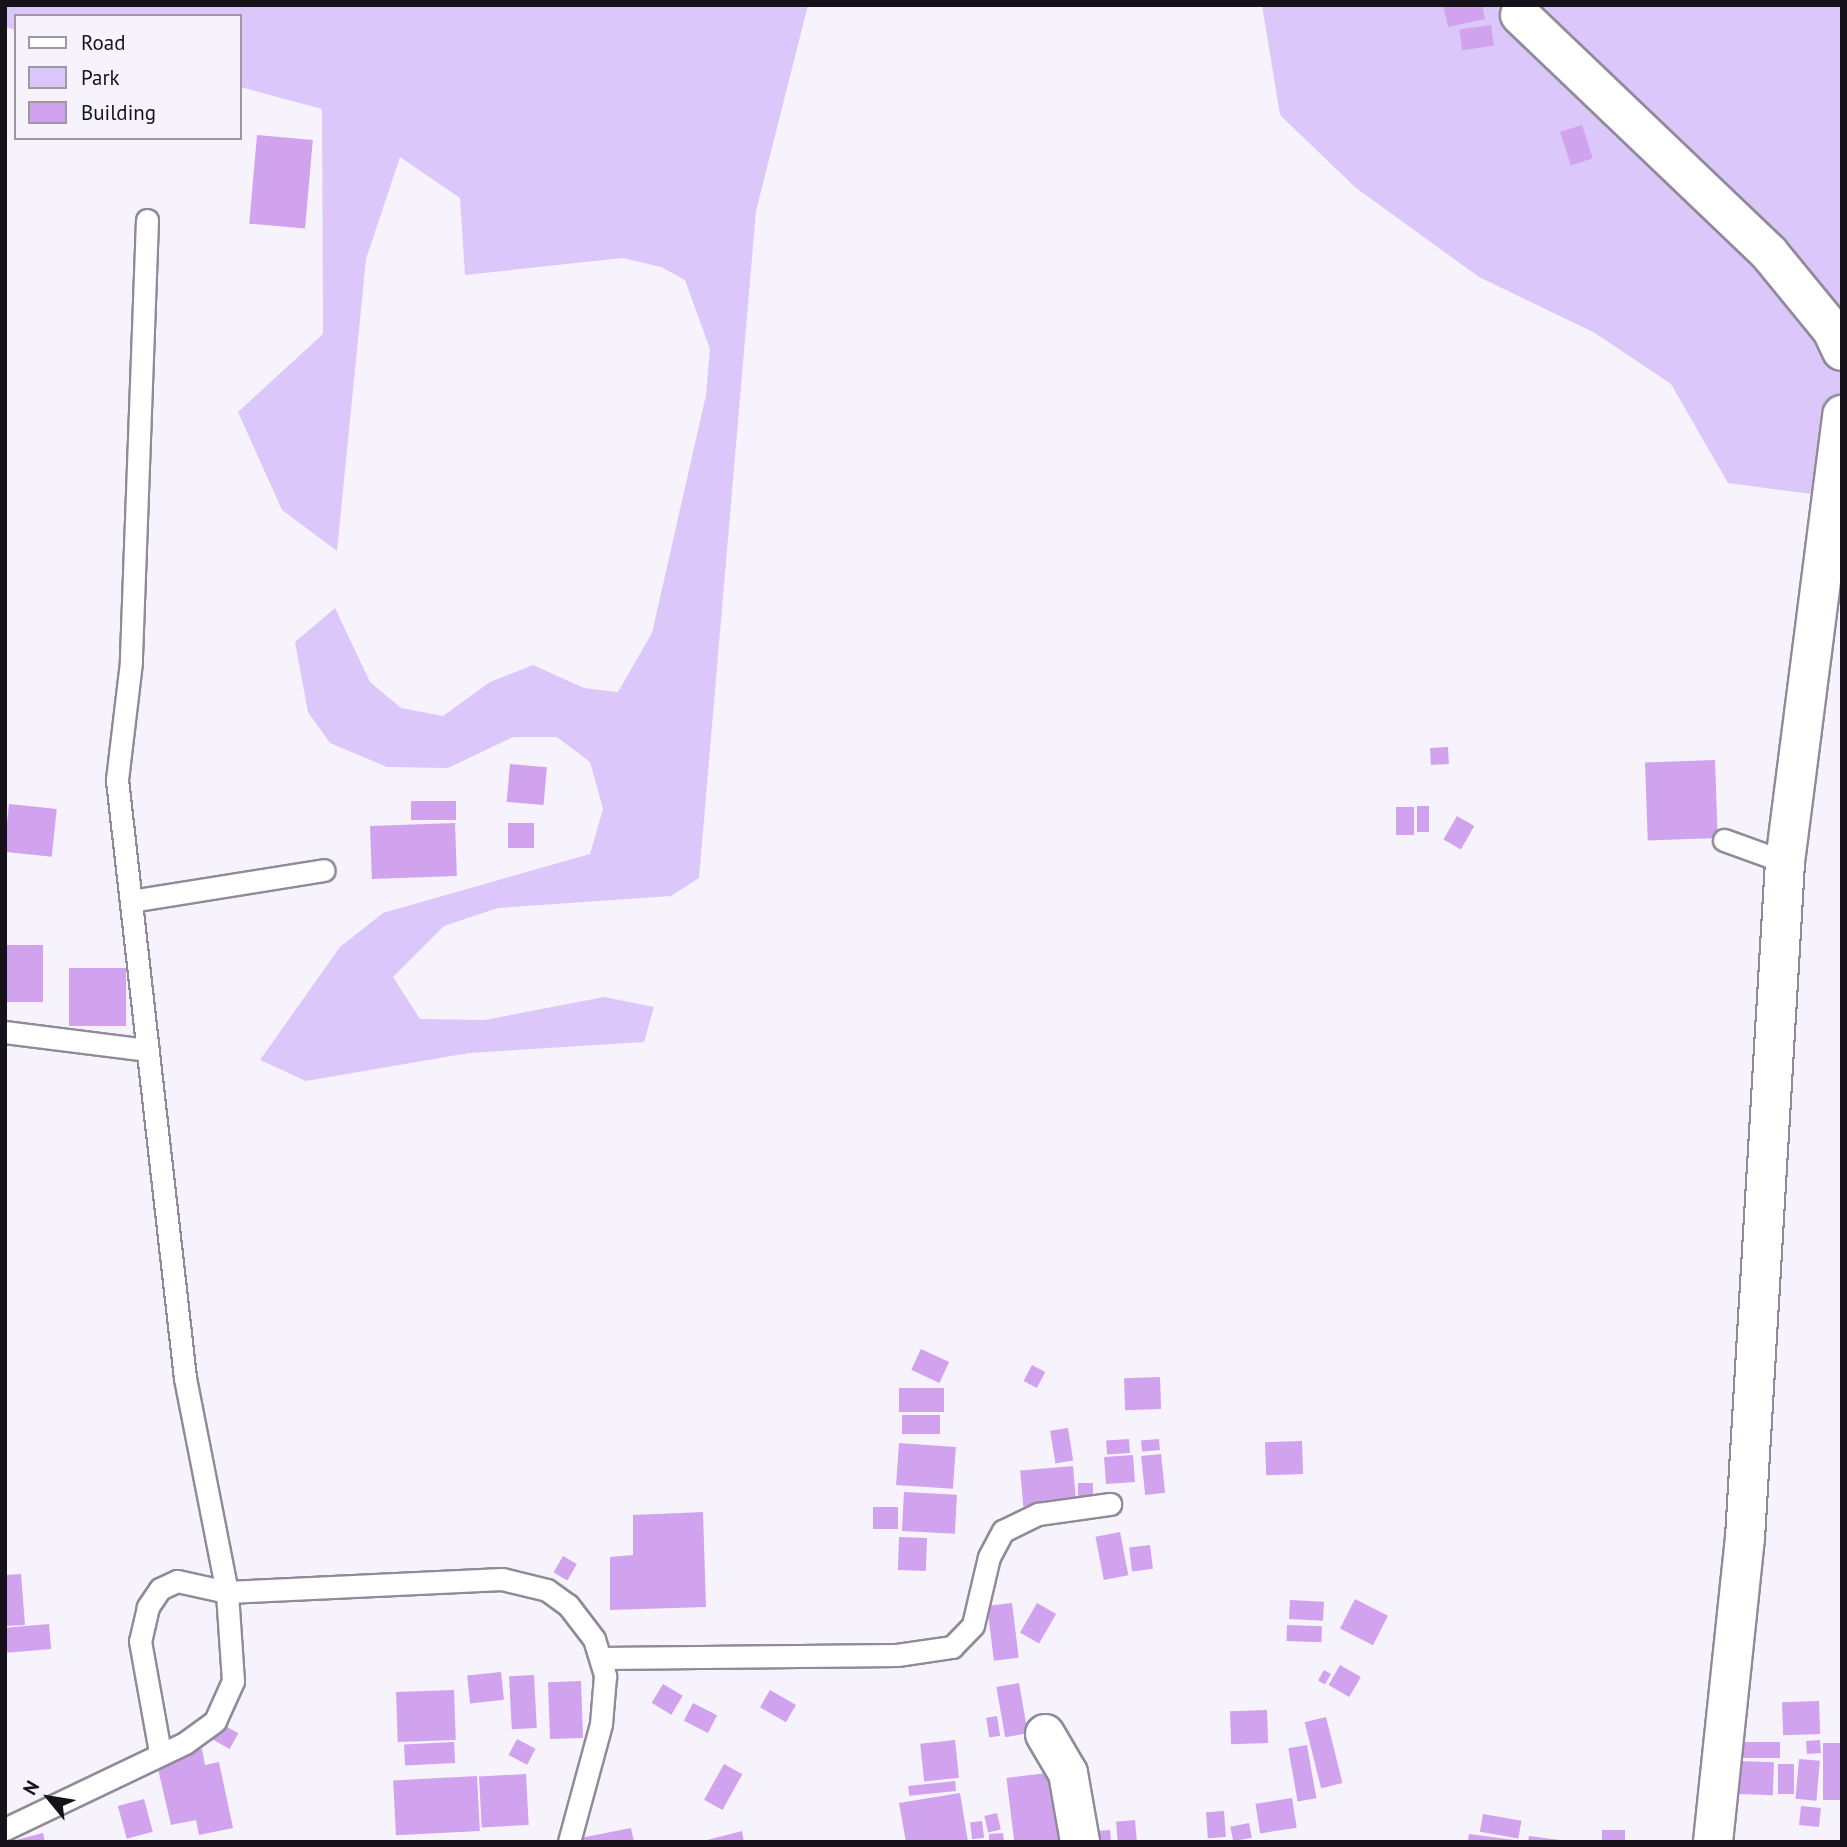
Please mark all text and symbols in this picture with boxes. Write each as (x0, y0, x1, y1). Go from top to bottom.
legend (14, 14, 242, 140)
text: Road (81, 29, 125, 56)
text: Park (81, 64, 120, 91)
text: Building (81, 99, 156, 126)
north arrow (14, 1763, 84, 1833)
text: N (17, 1776, 44, 1799)

